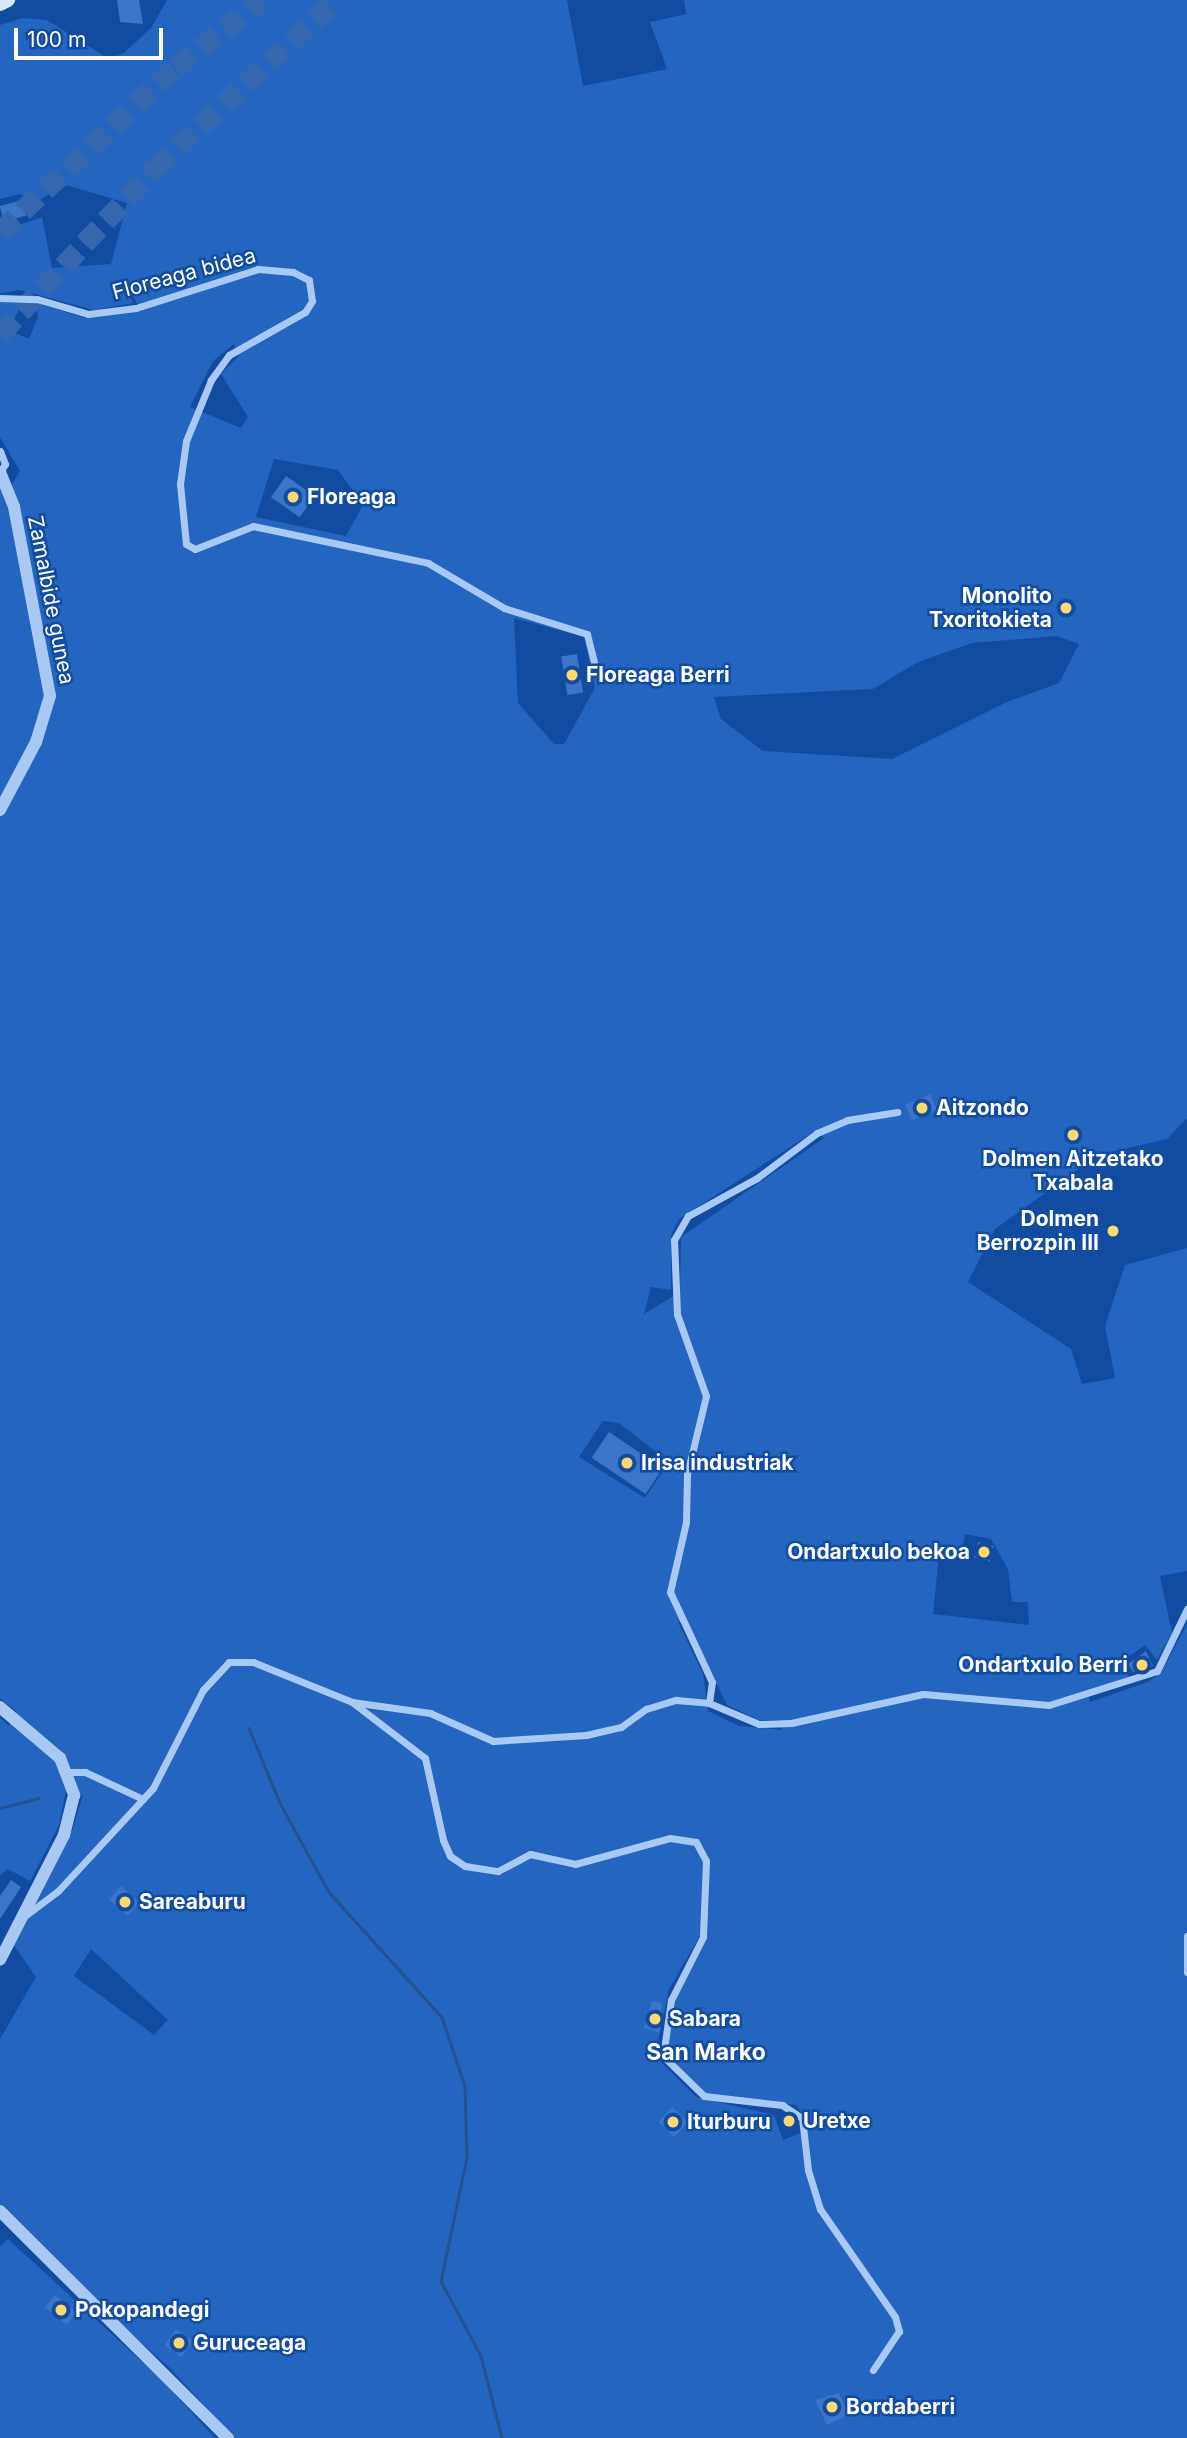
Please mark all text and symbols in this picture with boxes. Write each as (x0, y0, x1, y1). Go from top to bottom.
scale bar (18, 14, 166, 58)
text: 100 m (27, 27, 86, 52)
street label: Floreaga bidea (110, 243, 258, 305)
place label: Floreaga (307, 484, 396, 510)
marker: Floreaga (285, 489, 301, 505)
street label: Zamalbide gunea (22, 514, 80, 686)
place label: Monolito Txoritokieta (929, 583, 1052, 633)
marker: Monolito Txoritokieta (1058, 600, 1074, 616)
place label: Floreaga Berri (586, 662, 730, 688)
marker: Floreaga Berri (564, 667, 580, 683)
place label: Aitzondo (936, 1095, 1029, 1121)
marker: Aitzondo (914, 1100, 930, 1116)
marker: Dolmen Aitzetako Txabala (1065, 1127, 1081, 1143)
place label: Dolmen Aitzetako Txabala (982, 1146, 1164, 1196)
place label: Dolmen Berrozpin III (977, 1206, 1099, 1256)
marker: Dolmen Berrozpin III (1105, 1223, 1121, 1239)
place label: Irisa industriak (641, 1450, 794, 1476)
marker: Irisa industriak (619, 1455, 635, 1471)
place label: Ondartxulo bekoa (787, 1539, 970, 1565)
marker: Ondartxulo bekoa (976, 1544, 992, 1560)
place label: Ondartxulo Berri (958, 1652, 1128, 1678)
marker: Ondartxulo Berri (1134, 1657, 1150, 1673)
place label: Sareaburu (139, 1889, 246, 1915)
marker: Sareaburu (117, 1894, 133, 1910)
place label: Sabara (669, 2006, 741, 2032)
marker: Sabara (647, 2011, 663, 2027)
district label: San Marko (646, 2038, 766, 2066)
place label: Uretxe (803, 2108, 871, 2134)
place label: Iturburu (687, 2109, 771, 2135)
marker: Uretxe (781, 2113, 797, 2129)
marker: Iturburu (665, 2114, 681, 2130)
place label: Pokopandegi (75, 2297, 209, 2323)
marker: Pokopandegi (53, 2302, 69, 2318)
place label: Guruceaga (193, 2330, 306, 2356)
marker: Guruceaga (171, 2335, 187, 2351)
place label: Bordaberri (846, 2394, 955, 2420)
marker: Bordaberri (824, 2399, 840, 2415)

